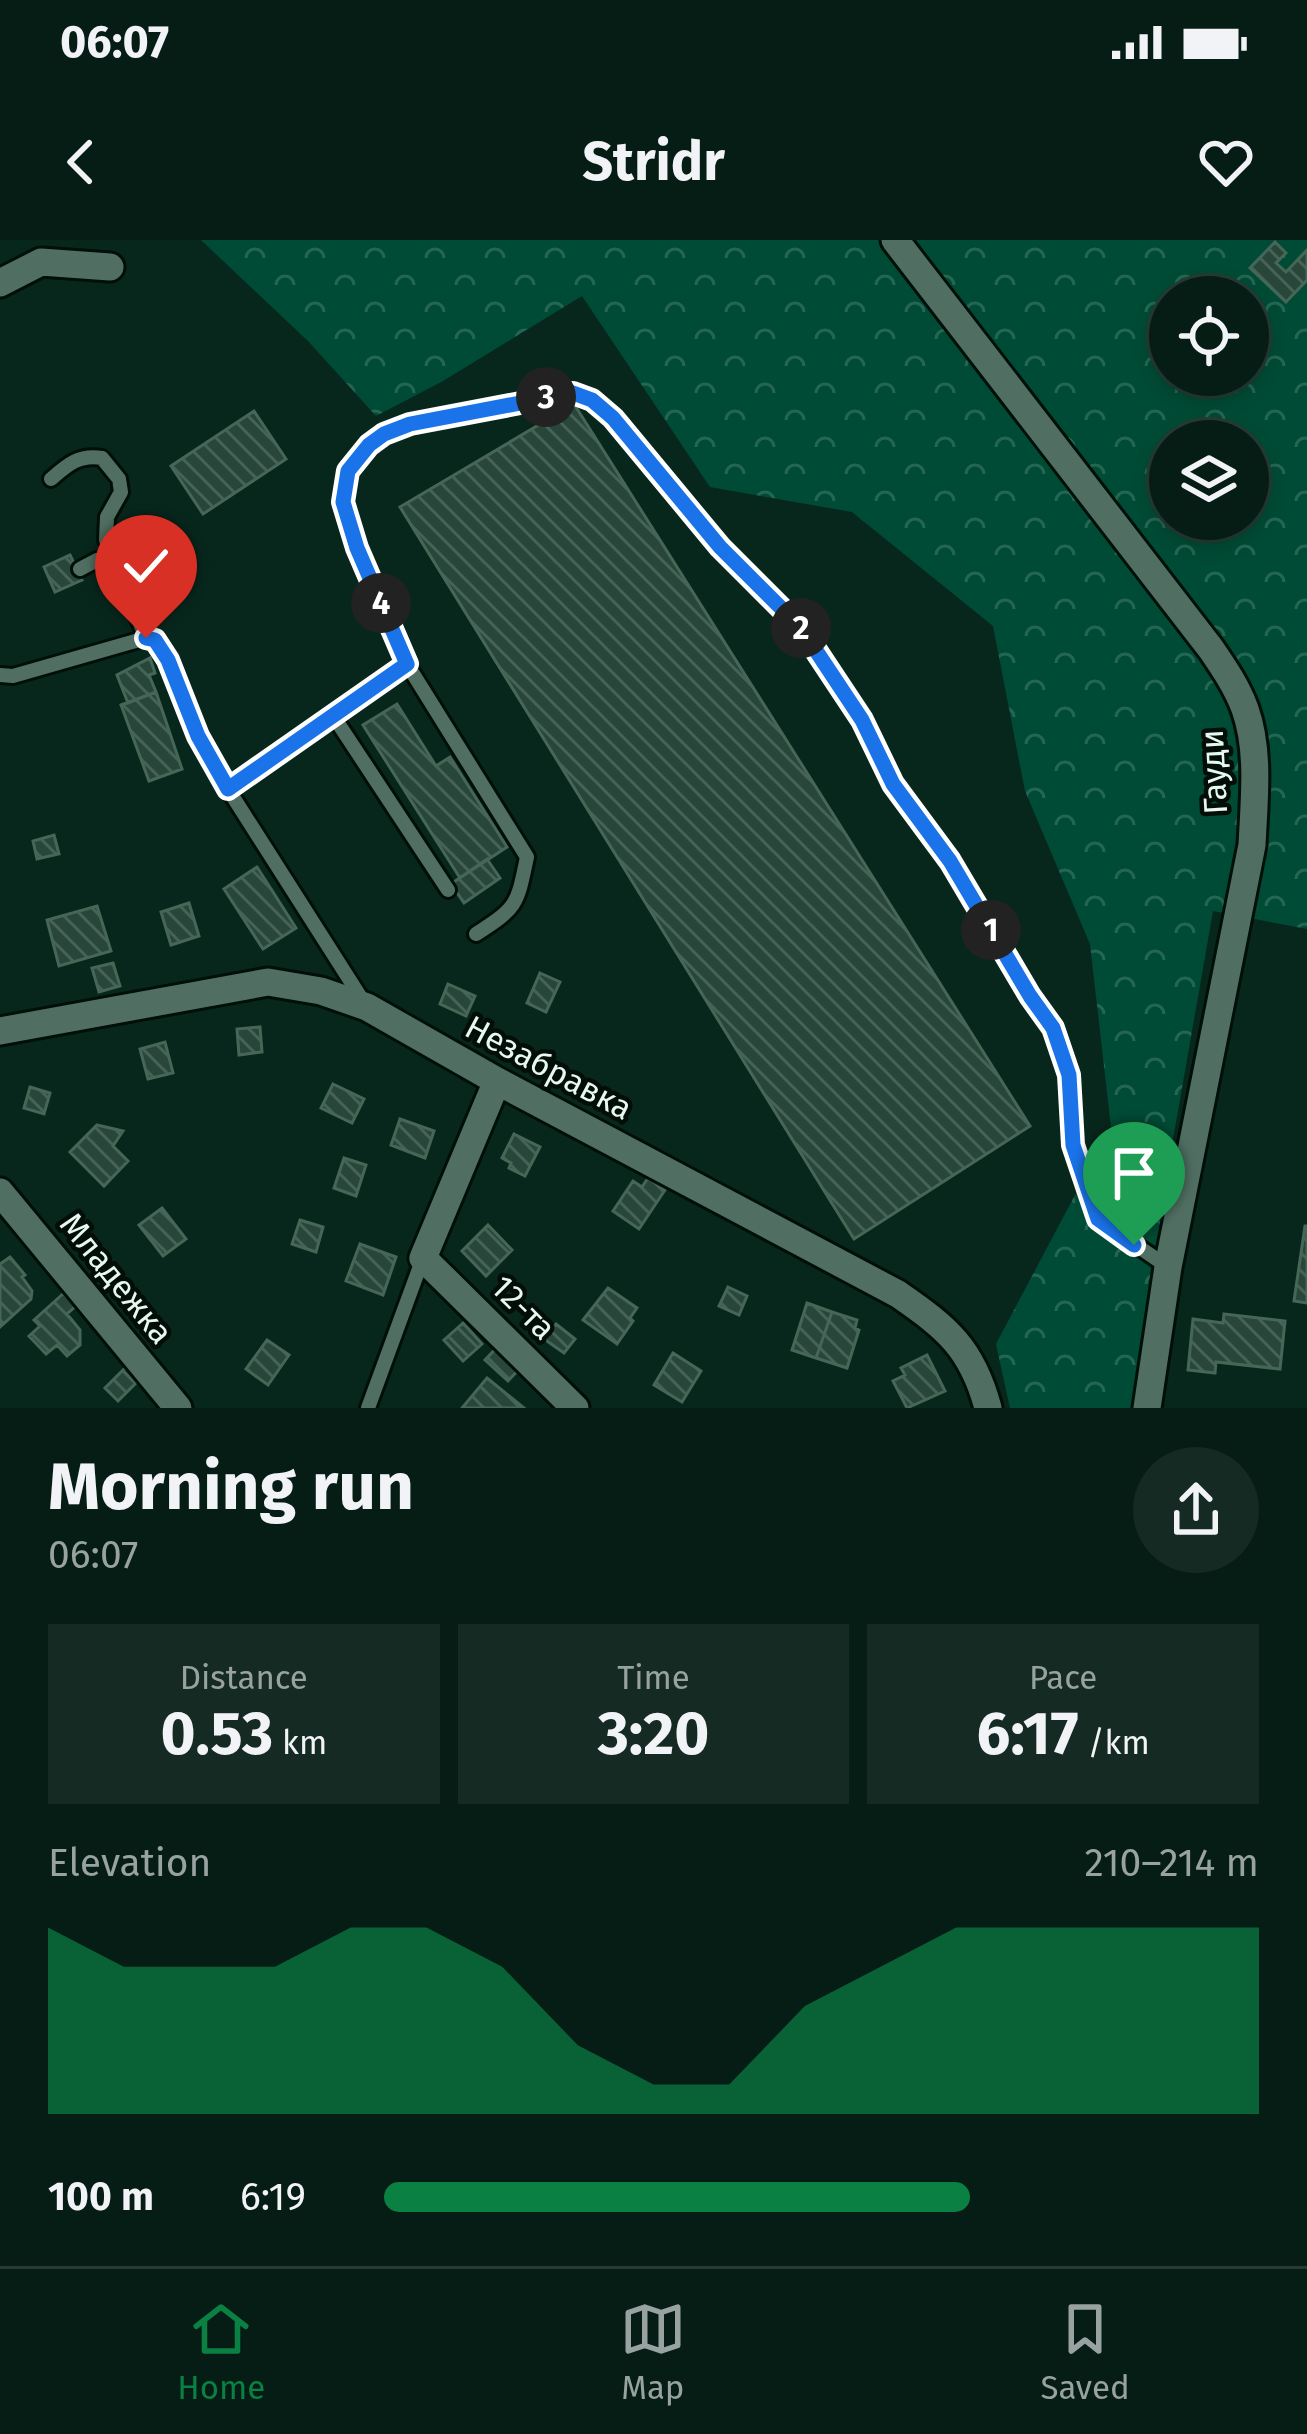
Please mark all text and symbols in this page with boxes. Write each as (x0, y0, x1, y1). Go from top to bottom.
text: 06:07 (60, 15, 169, 69)
icon: back (48, 129, 114, 195)
icon: heart (1193, 129, 1259, 195)
text: Stridr (582, 130, 725, 194)
map controls (1149, 276, 1269, 540)
button: locate (1149, 276, 1269, 396)
pin: 3 (516, 367, 576, 427)
text: 3 (537, 377, 555, 417)
button: layers (1149, 420, 1269, 540)
pin (95, 515, 197, 638)
icon: check (113, 533, 179, 599)
pin: 4 (351, 573, 411, 633)
text: 4 (372, 583, 390, 623)
pin: 2 (771, 598, 831, 658)
text: 2 (792, 608, 810, 648)
street label: Гауди (1192, 728, 1236, 815)
pin: 1 (961, 900, 1021, 960)
text: 1 (983, 910, 999, 950)
street label: Незабравка (458, 1007, 639, 1129)
pin (1083, 1122, 1185, 1245)
icon: arrive (1101, 1140, 1167, 1206)
street label: Младежка (51, 1205, 181, 1352)
street label: 12-та (483, 1267, 564, 1348)
text: Morning run (48, 1447, 414, 1526)
button: share (1133, 1447, 1259, 1573)
text: 06:07 (48, 1532, 138, 1578)
text: Distance (180, 1658, 308, 1698)
text: Time (617, 1658, 690, 1698)
text: Pace (1029, 1658, 1097, 1698)
text: 0.53 (160, 1698, 273, 1770)
text: 3:20 (598, 1698, 709, 1770)
text: 6:17 (977, 1698, 1079, 1770)
text: km (273, 1723, 327, 1763)
text: /km (1079, 1723, 1150, 1763)
text: Elevation (48, 1840, 211, 1886)
text: 210–214 m (1084, 1840, 1259, 1886)
text: 100 m (48, 2174, 154, 2220)
text: 6:19 (240, 2174, 306, 2220)
tab: Home (177, 2296, 265, 2408)
tab: Map (620, 2296, 686, 2408)
tab: Saved (1040, 2296, 1130, 2408)

